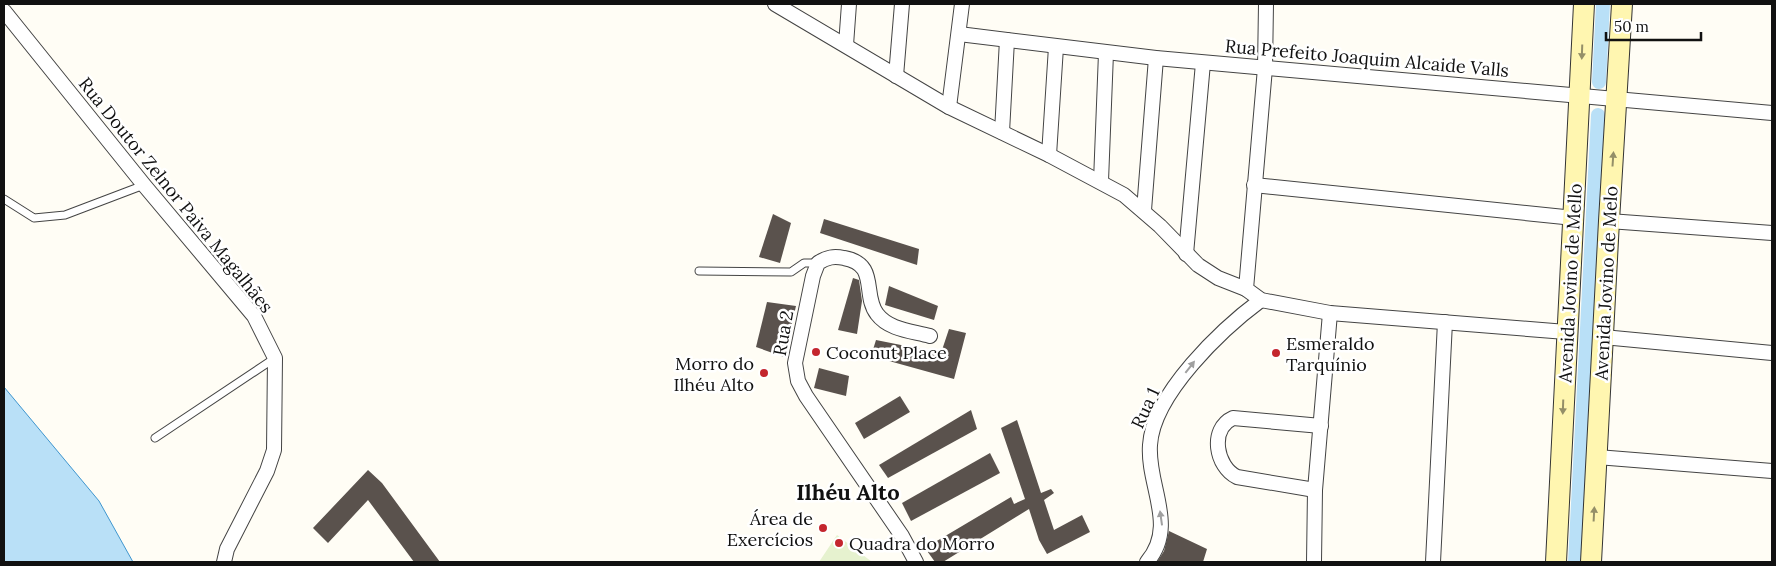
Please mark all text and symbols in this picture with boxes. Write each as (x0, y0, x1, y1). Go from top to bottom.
scale bar (1606, 10, 1701, 42)
text: 50 m (1614, 17, 1649, 36)
street label: Rua Prefeito Joaquim Alcaide Valls (1224, 34, 1510, 82)
one-way arrow (1578, 45, 1586, 61)
street label: Rua Doutor Zelnor Paiva Magalhães (74, 73, 278, 317)
one-way arrow (1609, 151, 1617, 167)
street label: Avenida Jovino de Mello (1553, 183, 1587, 384)
street label: Avenida Jovino de Melo (1589, 185, 1623, 382)
street label: Rua 2 (768, 308, 798, 358)
place label: Esmeraldo Tarquínio (1286, 332, 1375, 376)
place label: Coconut Place (826, 341, 947, 364)
marker: Coconut Place (810, 346, 822, 358)
marker: Esmeraldo Tarquínio (1270, 347, 1282, 359)
place label: Morro do Ilhéu Alto (673, 352, 754, 396)
one-way arrow (1185, 360, 1195, 374)
marker: Morro do Ilhéu Alto (758, 367, 770, 379)
street label: Rua 1 (1126, 384, 1164, 432)
one-way arrow (1558, 399, 1566, 415)
district label: Ilhéu Alto (796, 478, 900, 506)
one-way arrow (1590, 505, 1598, 521)
place label: Área de Exercícios (727, 507, 813, 551)
one-way arrow (1156, 509, 1164, 525)
marker: Área de Exercícios (817, 522, 829, 534)
place label: Quadra do Morro (849, 532, 995, 555)
marker: Quadra do Morro (833, 537, 845, 549)

